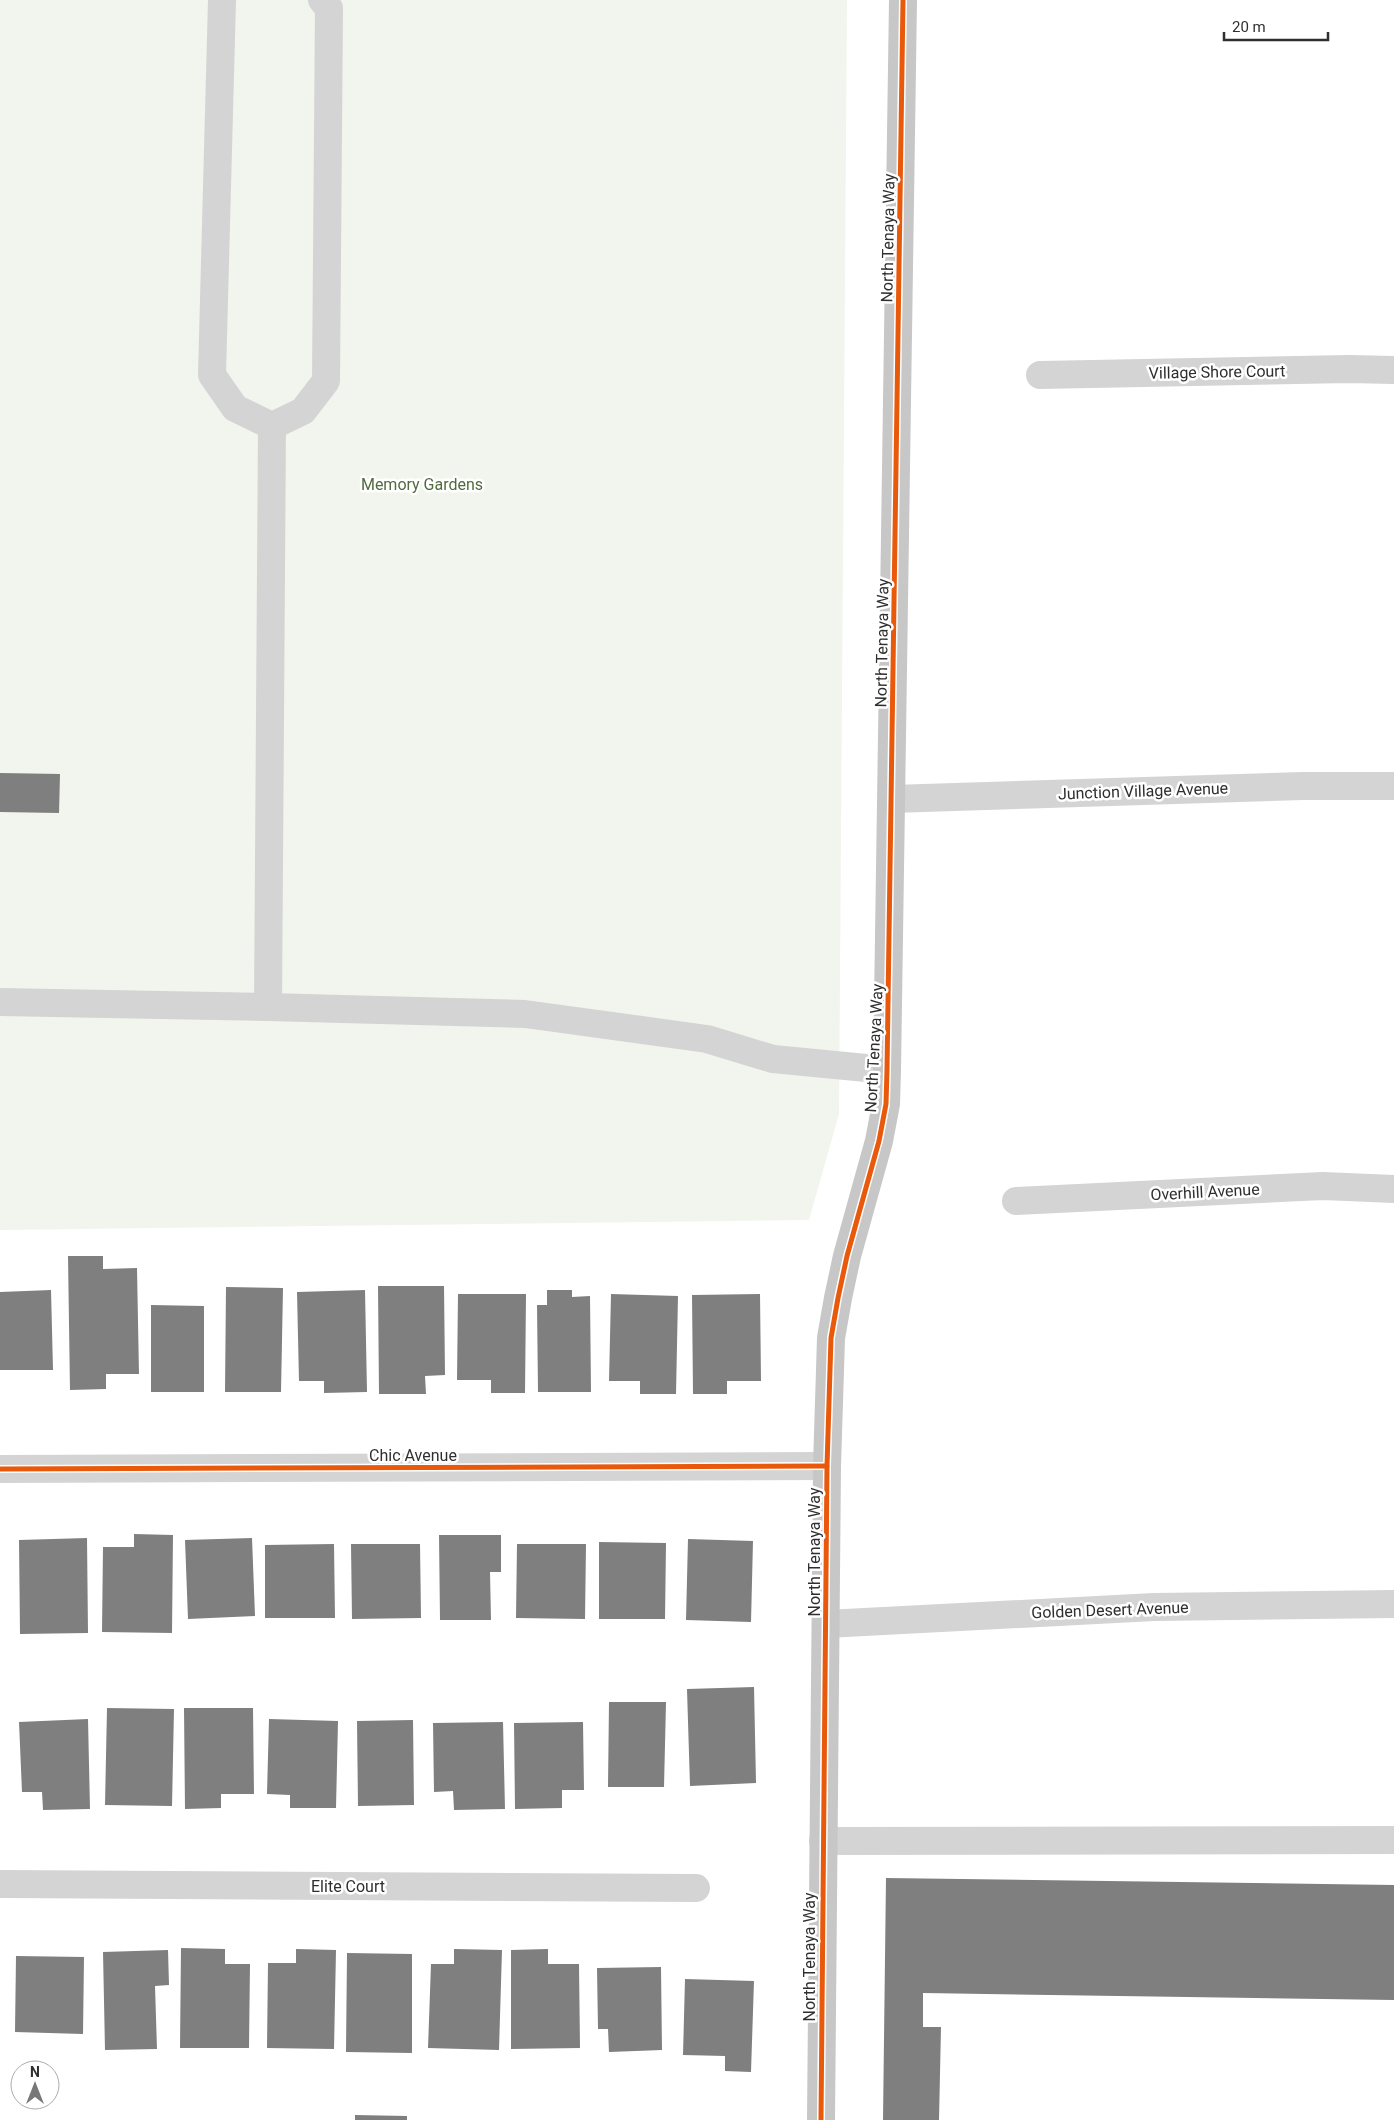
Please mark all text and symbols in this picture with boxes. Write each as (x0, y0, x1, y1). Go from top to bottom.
scale bar (1224, 10, 1328, 42)
text: 20 m (1232, 18, 1266, 36)
street label: North Tenaya Way (877, 173, 899, 303)
street label: Village Shore Court (1149, 361, 1285, 383)
park label: Memory Gardens (361, 475, 483, 494)
street label: North Tenaya Way (871, 578, 893, 708)
street label: Junction Village Avenue (1058, 779, 1228, 803)
street label: North Tenaya Way (861, 983, 887, 1113)
street label: Overhill Avenue (1150, 1180, 1260, 1204)
street label: Chic Avenue (369, 1446, 457, 1465)
street label: North Tenaya Way (805, 1487, 824, 1616)
street label: Golden Desert Avenue (1031, 1598, 1189, 1622)
street label: Elite Court (311, 1877, 385, 1896)
street label: North Tenaya Way (800, 1892, 819, 2021)
north arrow (10, 2060, 60, 2110)
text: N (30, 2064, 40, 2080)

